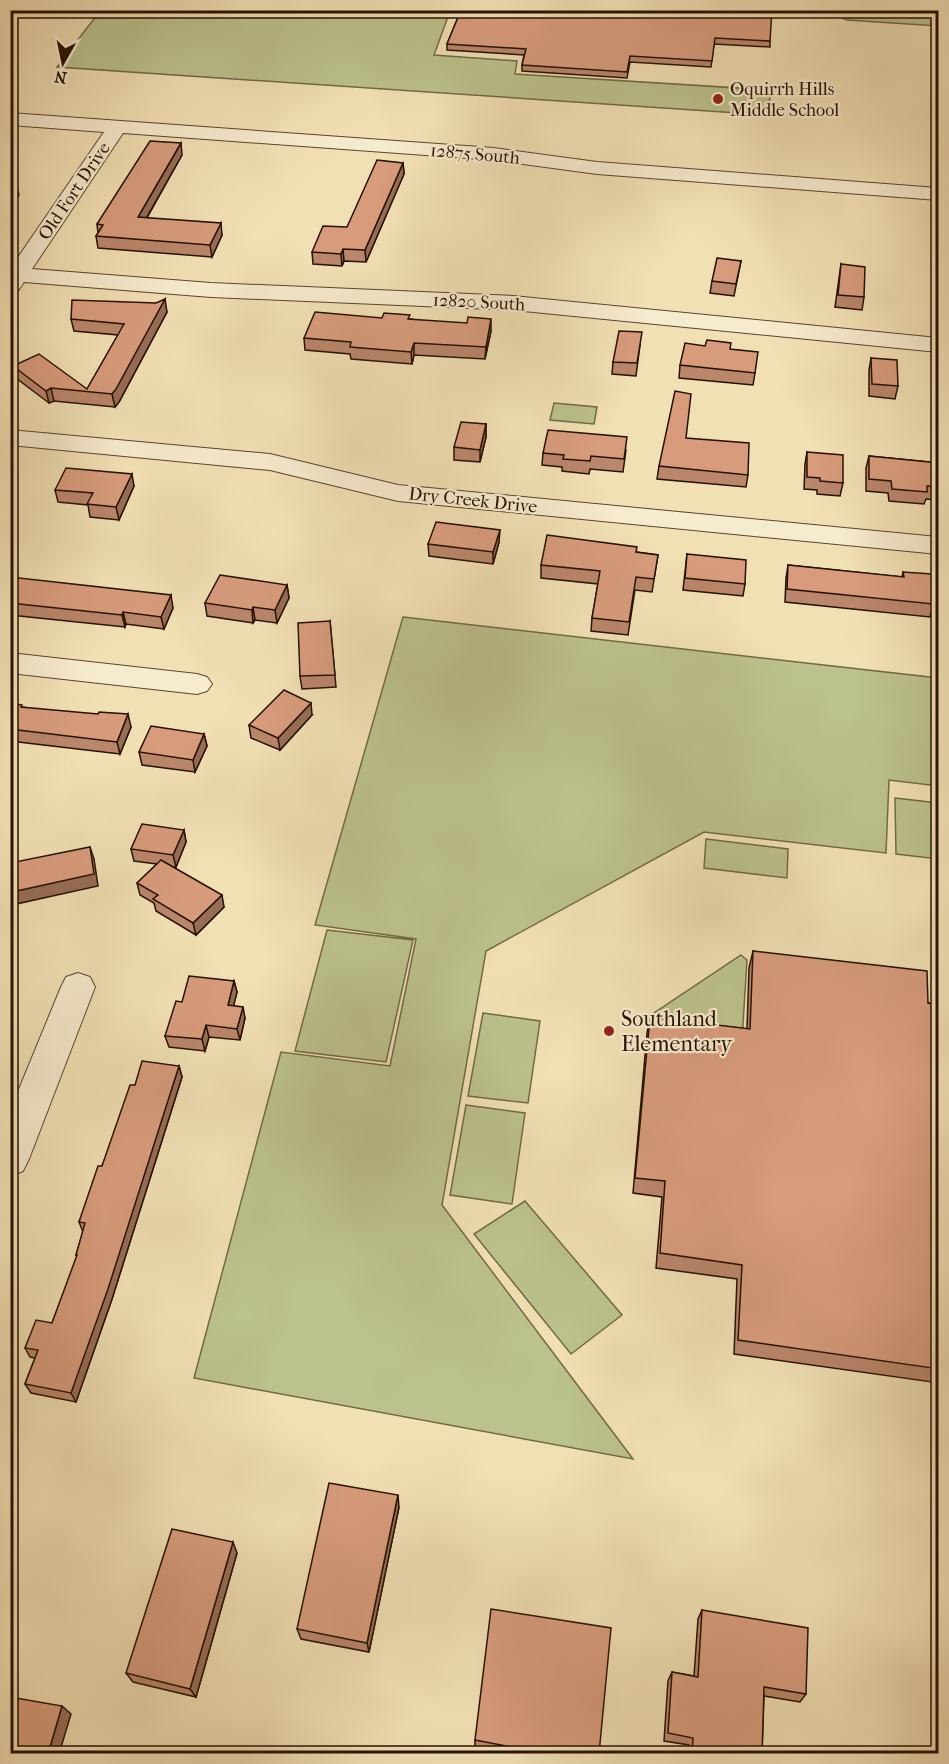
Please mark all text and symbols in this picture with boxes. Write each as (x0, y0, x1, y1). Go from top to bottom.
north arrow (33, 33, 93, 93)
text: N (52, 67, 68, 88)
place label: Oquirrh Hills Middle School (730, 79, 839, 121)
marker: Oquirrh Hills Middle School (711, 92, 725, 106)
street label: Old Fort Drive (34, 138, 115, 244)
street label: 12875 South (429, 140, 521, 169)
street label: 12820 South (432, 290, 526, 315)
street label: Dry Creek Drive (408, 483, 538, 518)
place label: Southland Elementary (621, 1006, 733, 1057)
marker: Southland Elementary (602, 1024, 616, 1038)

